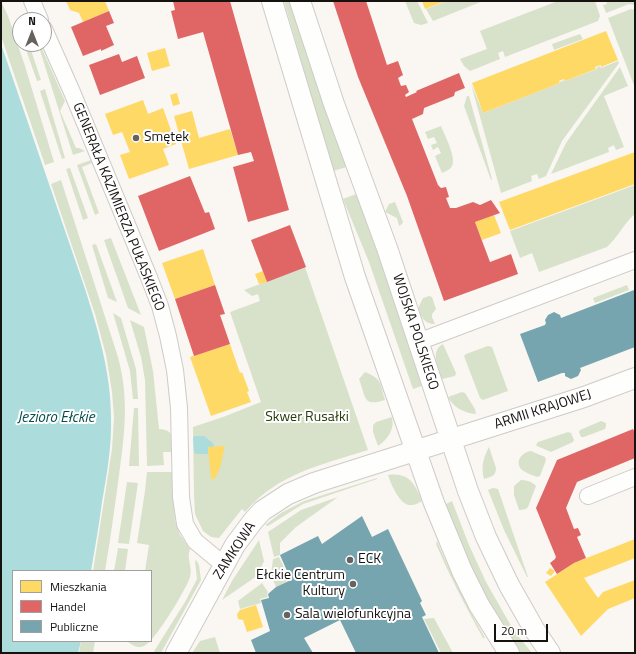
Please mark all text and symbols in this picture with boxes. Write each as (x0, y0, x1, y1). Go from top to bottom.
north arrow (12, 12, 52, 52)
text: N (28, 13, 36, 29)
street label: GENERAŁA KAZIMIERZA PUŁASKIEGO (68, 100, 168, 314)
place label: Smętek (144, 130, 189, 146)
marker: Smętek (131, 133, 141, 143)
street label: WOJSKA POLSKIEGO (388, 272, 442, 392)
street label: ARMII KRAJOWEJ (492, 386, 594, 434)
water label: Jezioro Ełckie (17, 409, 95, 427)
park label: Skwer Rusałki (265, 410, 349, 426)
street label: ZAMKOWA (210, 519, 260, 583)
place label: ECK (358, 552, 381, 568)
marker: ECK (345, 555, 355, 565)
place label: Ełckie Centrum Kultury (256, 568, 345, 600)
legend (12, 570, 152, 642)
text: Mieszkania (50, 577, 107, 596)
marker: Ełckie Centrum Kultury (348, 579, 358, 589)
text: Handel (50, 597, 86, 616)
place label: Sala wielofunkcyjna (295, 607, 411, 623)
marker: Sala wielofunkcyjna (282, 610, 292, 620)
scale bar (496, 616, 550, 642)
text: Publiczne (50, 617, 98, 636)
text: 20 m (501, 621, 527, 640)

